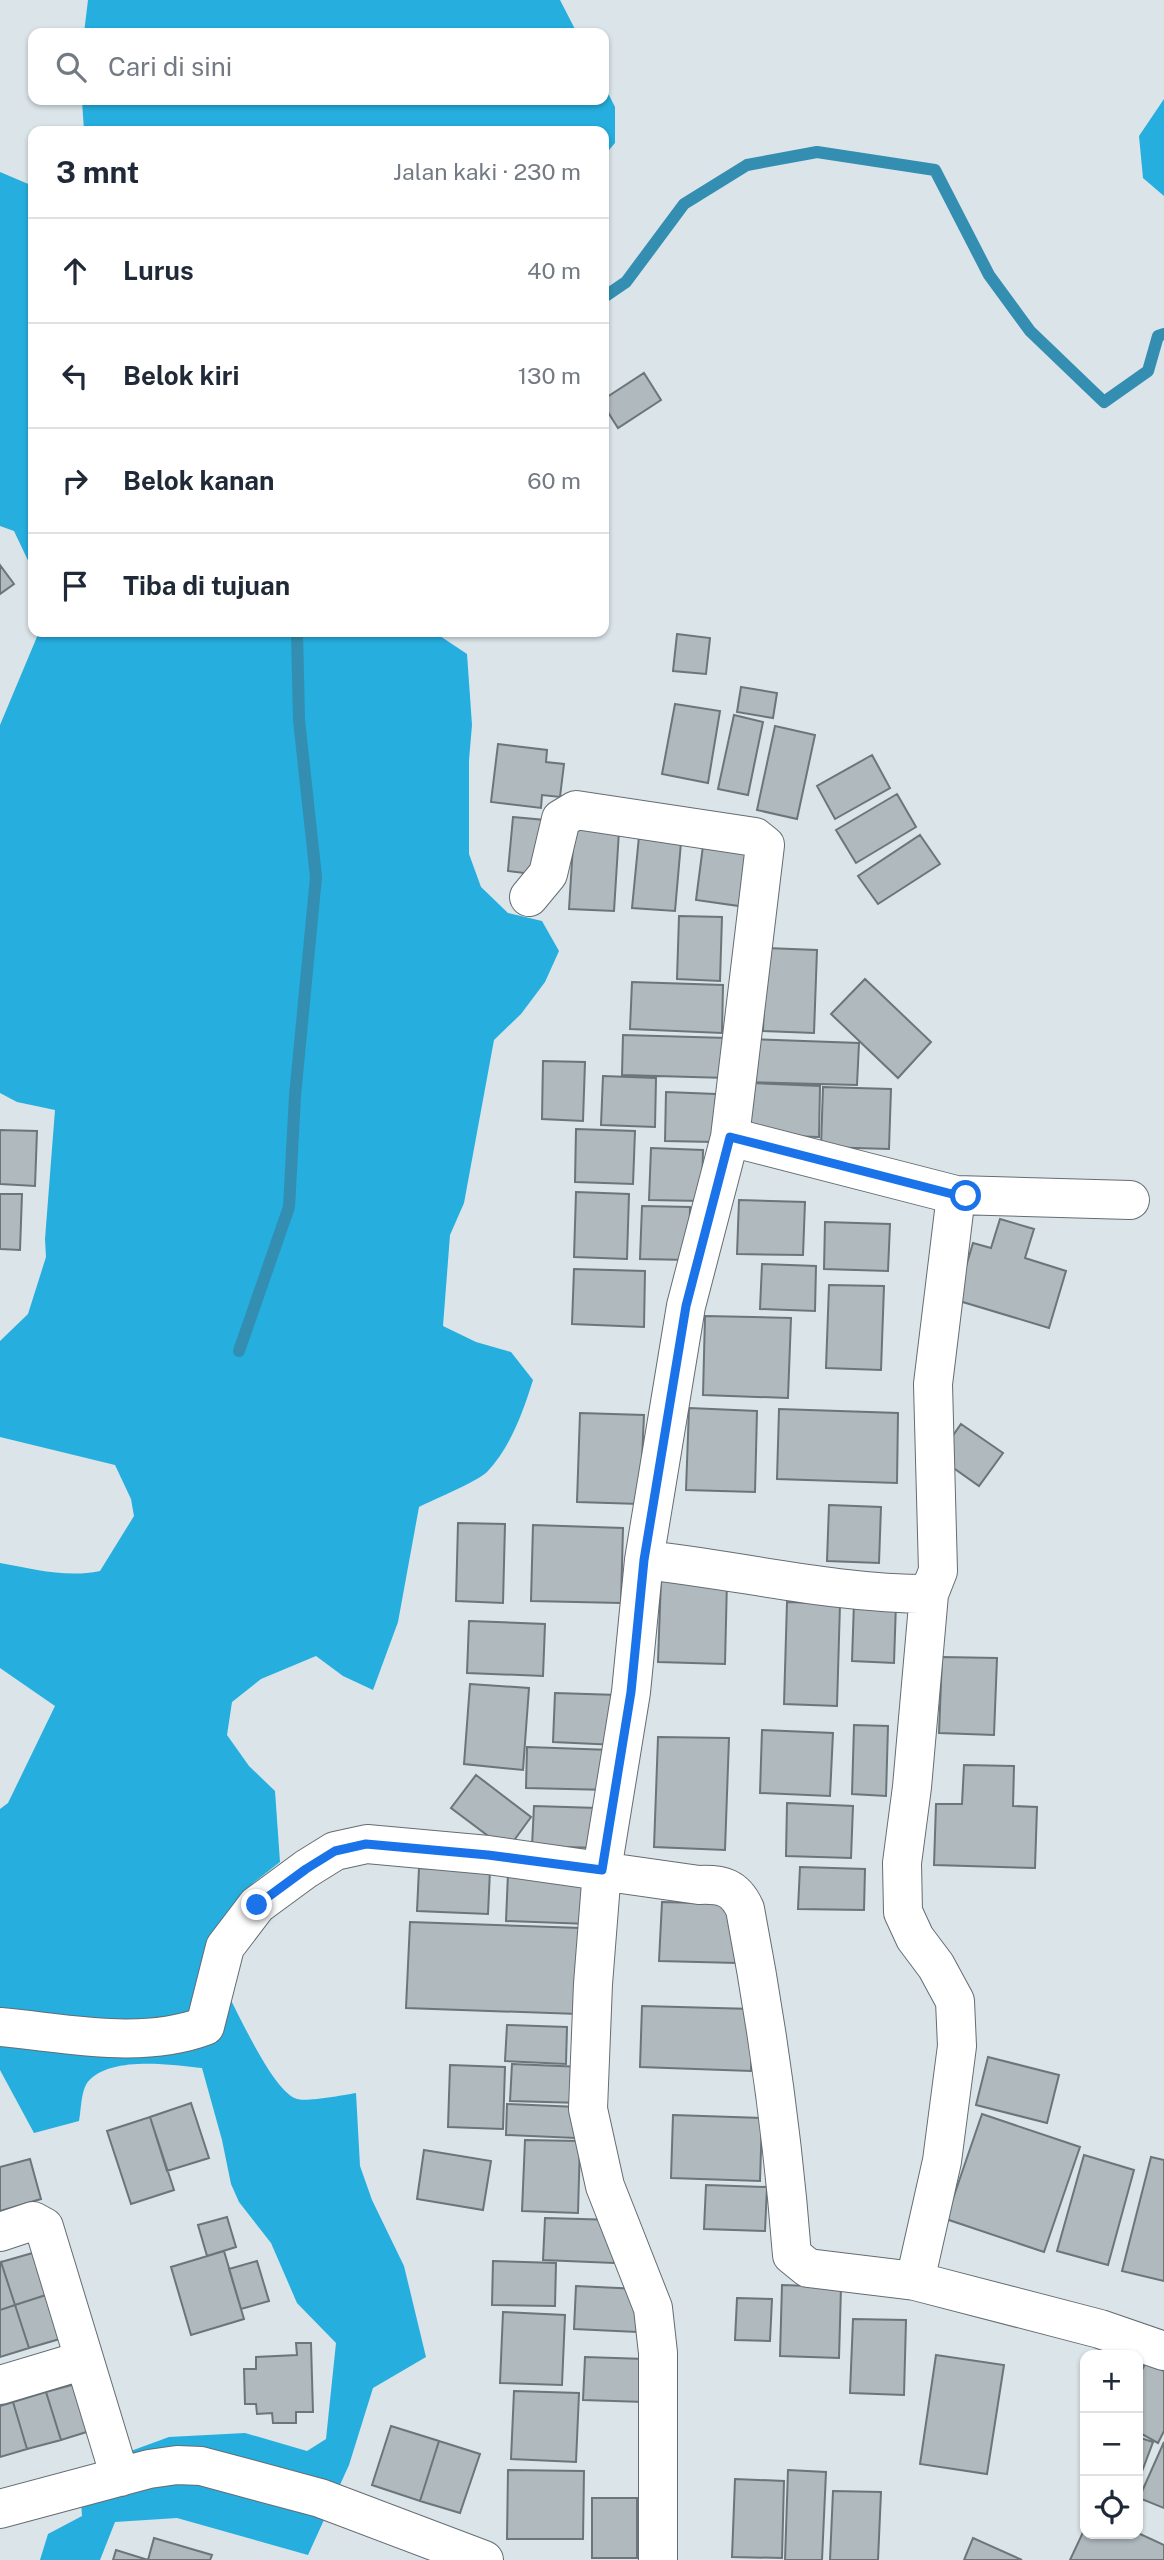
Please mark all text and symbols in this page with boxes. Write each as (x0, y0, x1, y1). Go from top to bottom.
search box (28, 28, 609, 105)
icon: search (52, 48, 90, 86)
text: Cari di sini (108, 51, 232, 82)
text: 3 mnt (56, 154, 139, 190)
text: Jalan kaki · 230 m (393, 158, 581, 185)
icon: ahead (56, 252, 94, 290)
text: Lurus (123, 255, 194, 286)
text: 40 m (527, 257, 581, 284)
icon: left (56, 357, 94, 395)
text: Belok kiri (123, 360, 239, 391)
text: 130 m (518, 362, 581, 389)
icon: right (56, 462, 94, 500)
text: Belok kanan (123, 465, 274, 496)
text: 60 m (527, 467, 581, 494)
icon: arrive (56, 567, 94, 605)
text: Tiba di tujuan (123, 570, 290, 601)
route start (950, 1180, 981, 1211)
route end (241, 1889, 272, 1920)
map controls (1080, 2350, 1143, 2539)
button: + (1080, 2350, 1143, 2413)
button: − (1080, 2413, 1143, 2476)
button: locate (1080, 2476, 1143, 2539)

